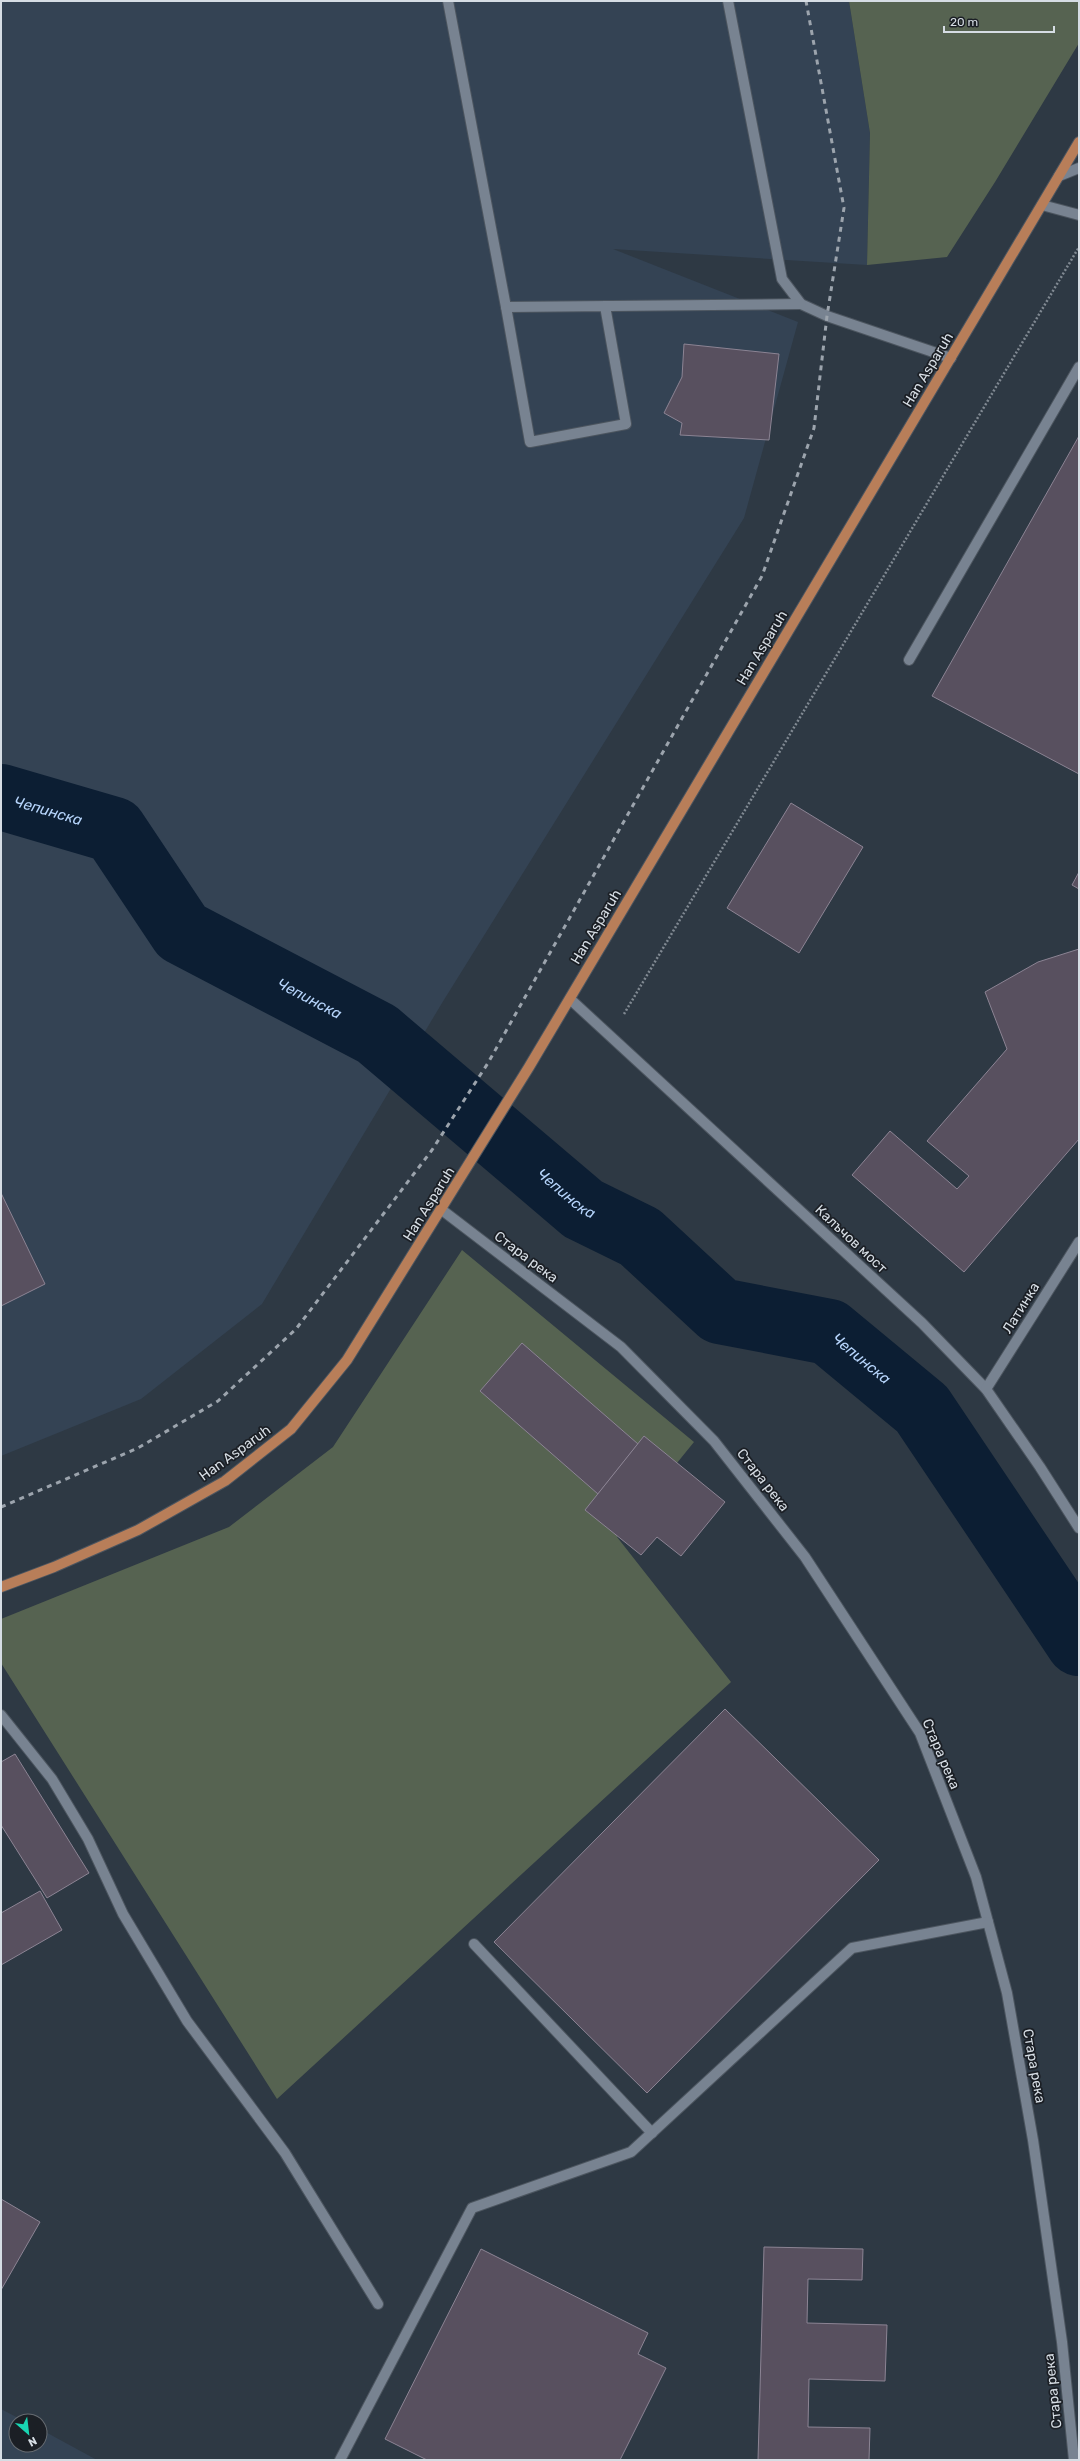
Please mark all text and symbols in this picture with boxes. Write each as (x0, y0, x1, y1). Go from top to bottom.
scale bar (944, 8, 1054, 34)
text: 20 m (950, 15, 978, 29)
street label: Han Asparuh (899, 330, 957, 410)
street label: Han Asparuh (733, 608, 791, 688)
water label: Чепинска (12, 792, 85, 829)
street label: Han Asparuh (567, 887, 625, 967)
water label: Чепинска (274, 974, 345, 1023)
street label: Han Asparuh (399, 1164, 459, 1244)
water label: Чепинска (533, 1165, 598, 1223)
street label: Калъчов мост (811, 1201, 891, 1277)
street label: Стара река (491, 1228, 561, 1286)
street label: Латинка (999, 1279, 1043, 1337)
water label: Чепинска (828, 1329, 894, 1388)
street label: Han Asparuh (196, 1421, 274, 1485)
street label: Стара река (733, 1445, 793, 1515)
street label: Стара река (918, 1716, 964, 1792)
street label: Стара река (1019, 2028, 1049, 2104)
street label: Стара река (1041, 2353, 1065, 2429)
north arrow (8, 2413, 48, 2453)
text: N (26, 2434, 39, 2449)

